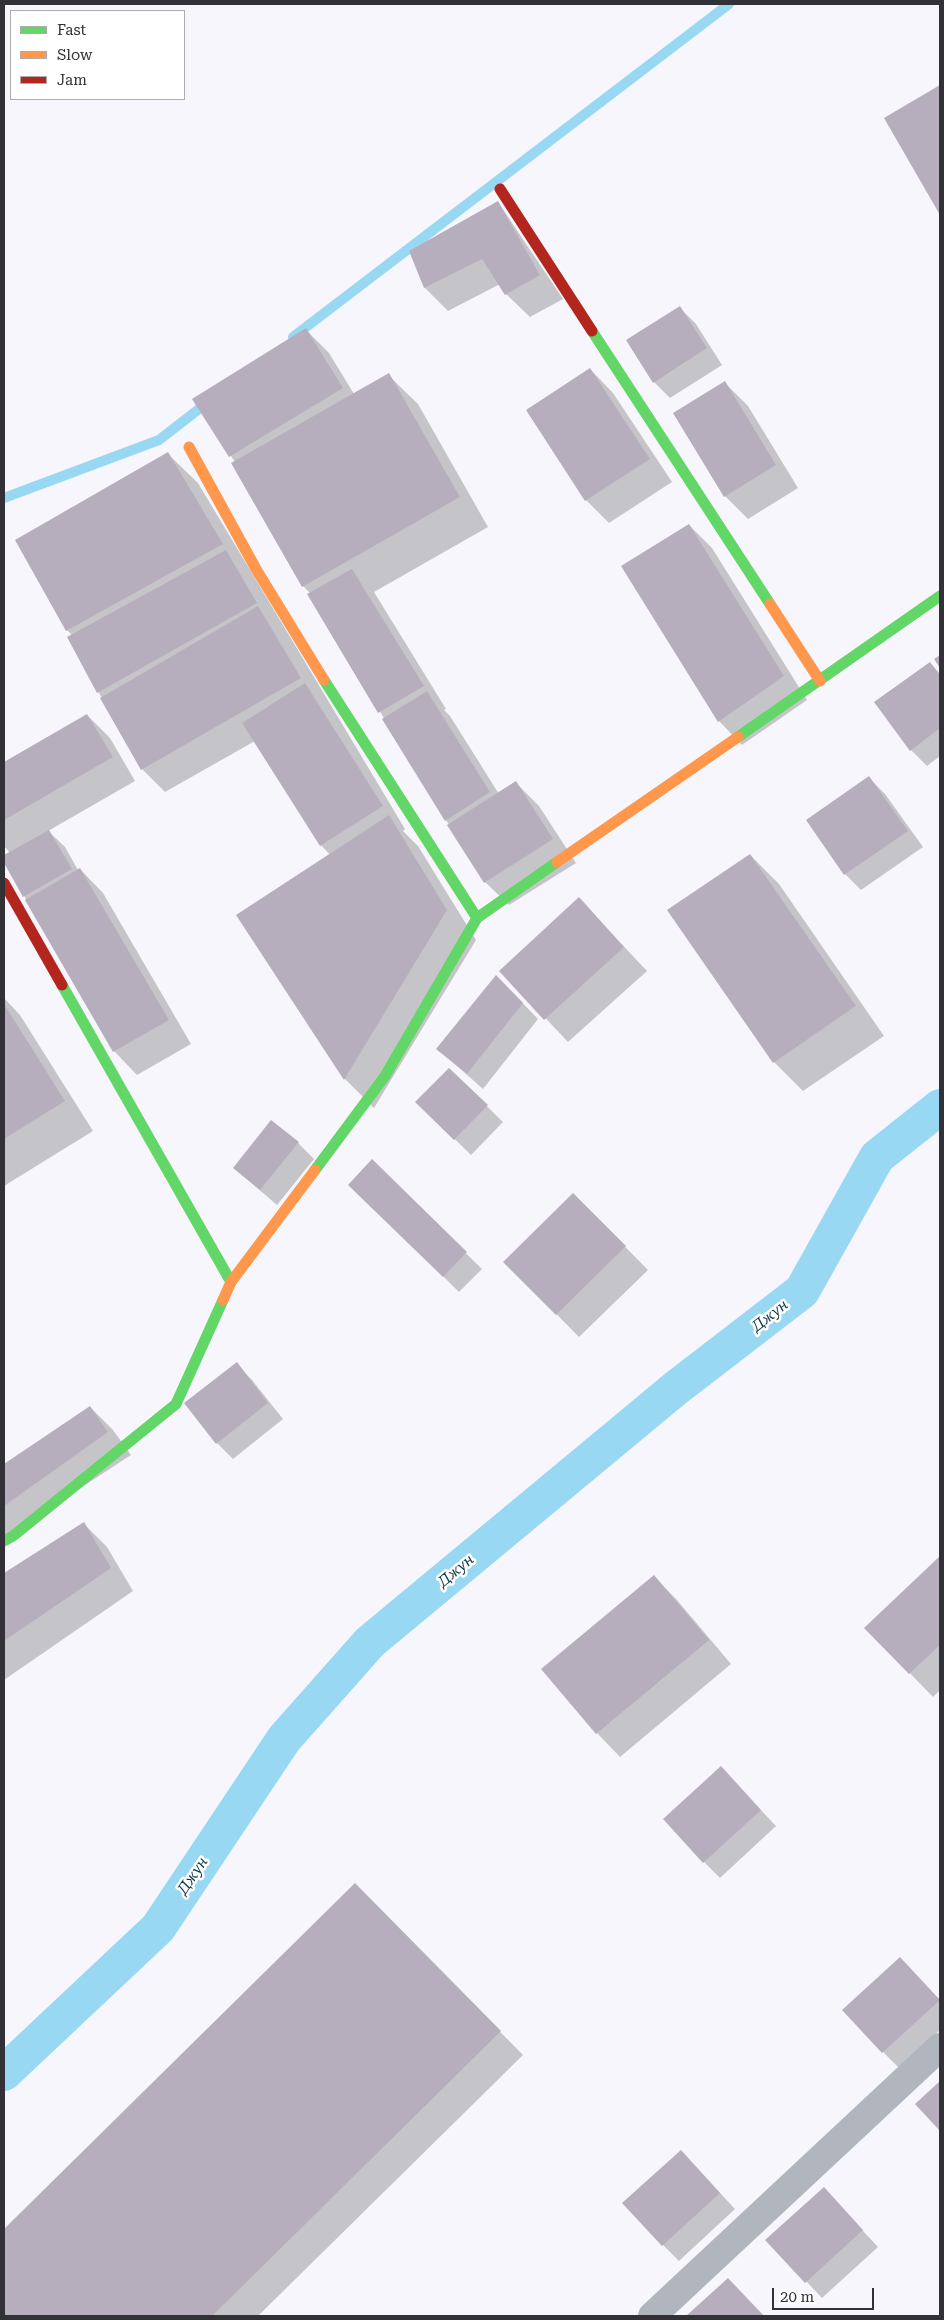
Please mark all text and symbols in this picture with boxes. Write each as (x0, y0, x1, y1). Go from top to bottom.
legend (10, 10, 185, 100)
text: Fast (57, 21, 86, 39)
text: Slow (57, 46, 92, 64)
text: Jam (57, 71, 87, 89)
water label: Джун (748, 1296, 792, 1336)
water label: Джун (434, 1551, 478, 1591)
water label: Джун (174, 1854, 212, 1898)
scale bar (774, 2278, 876, 2310)
text: 20 m (780, 2288, 814, 2306)

